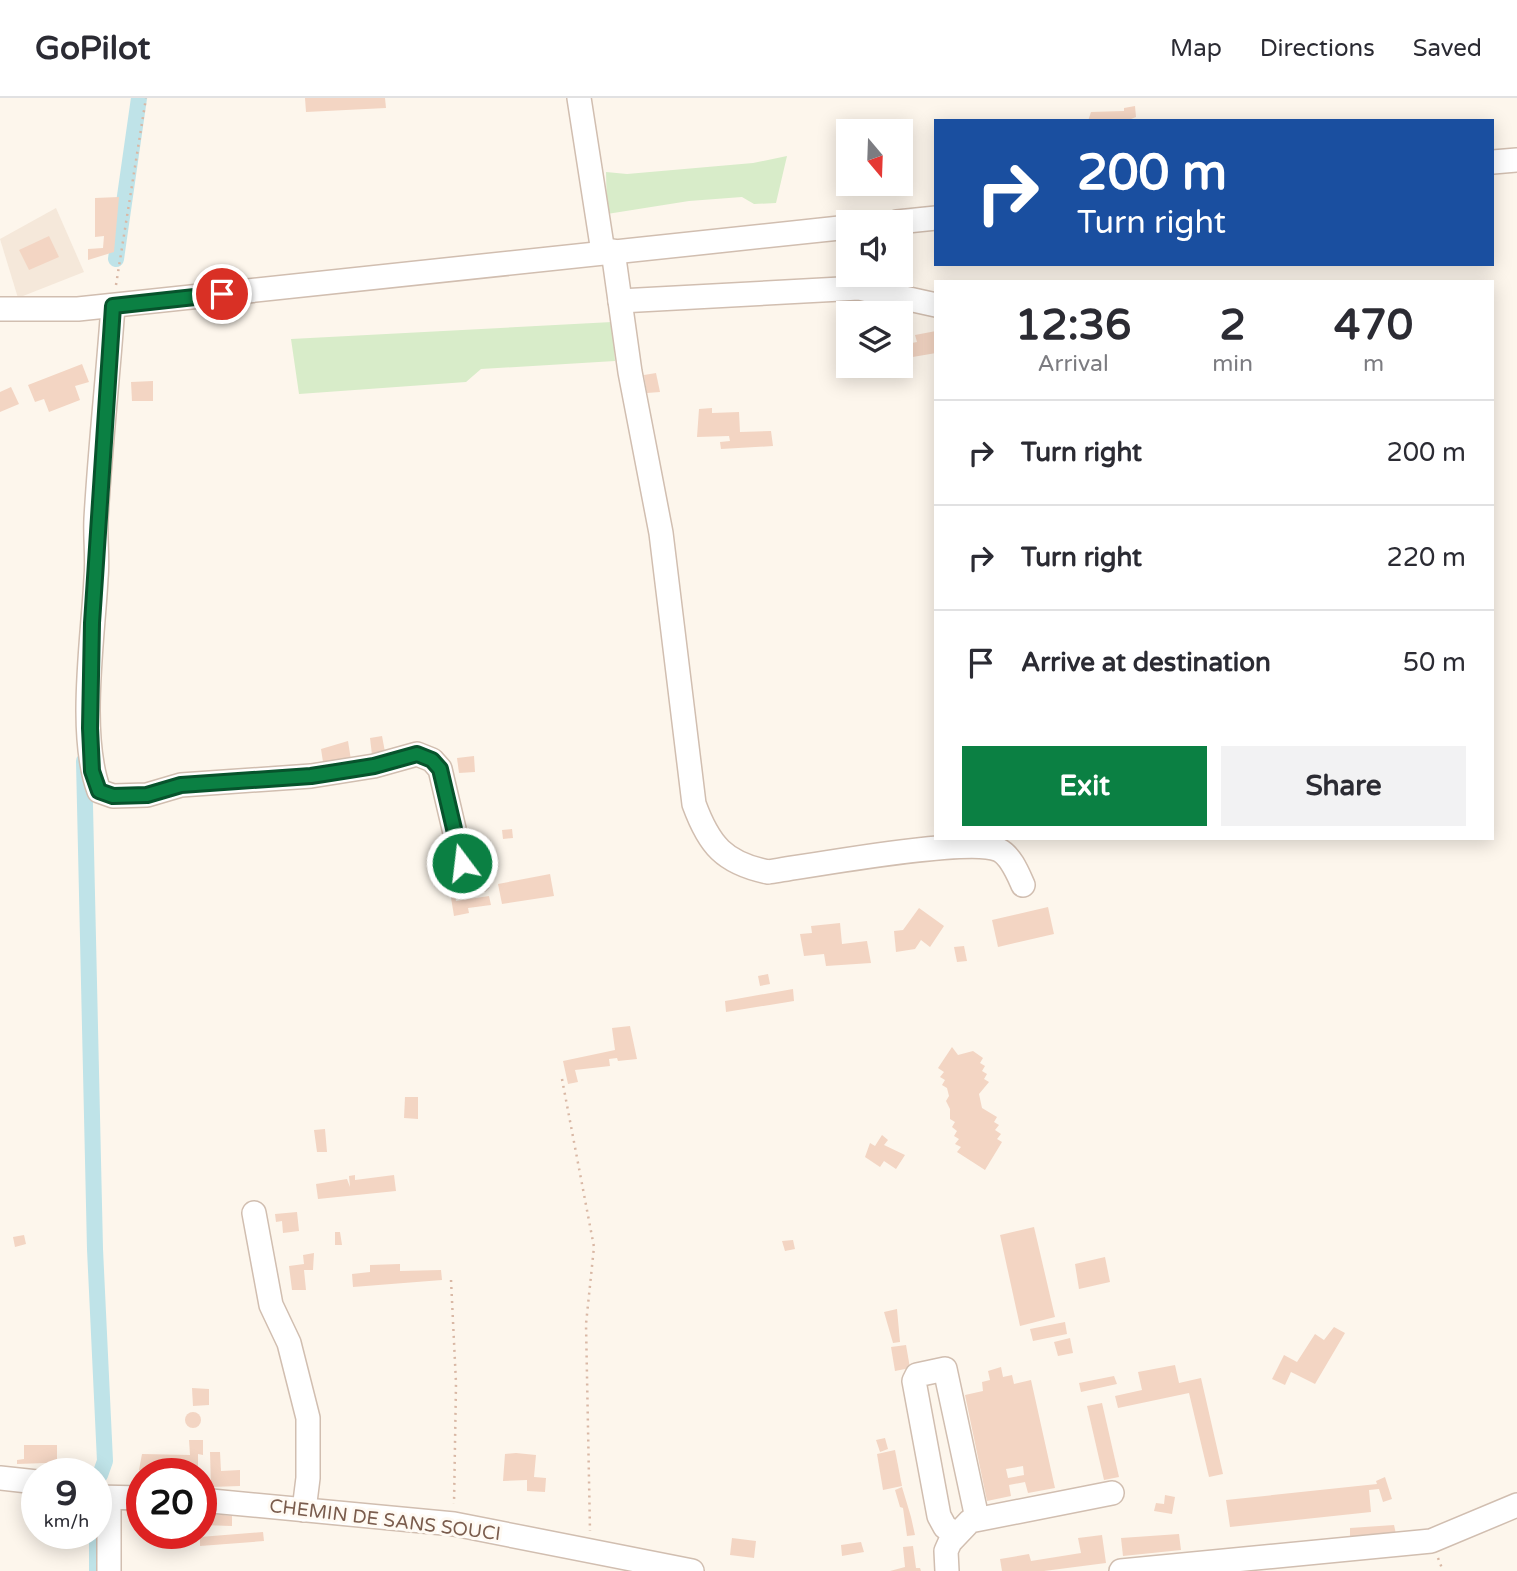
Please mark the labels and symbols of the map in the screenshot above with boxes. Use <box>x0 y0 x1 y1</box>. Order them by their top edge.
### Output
north arrow <box>836 119 914 196</box>
pin <box>192 264 252 324</box>
position arrow <box>425 826 499 900</box>
speed limit sign: 20 <box>126 1458 217 1549</box>
street label: CHEMIN DE SANS SOUCI <box>268 1495 502 1545</box>

